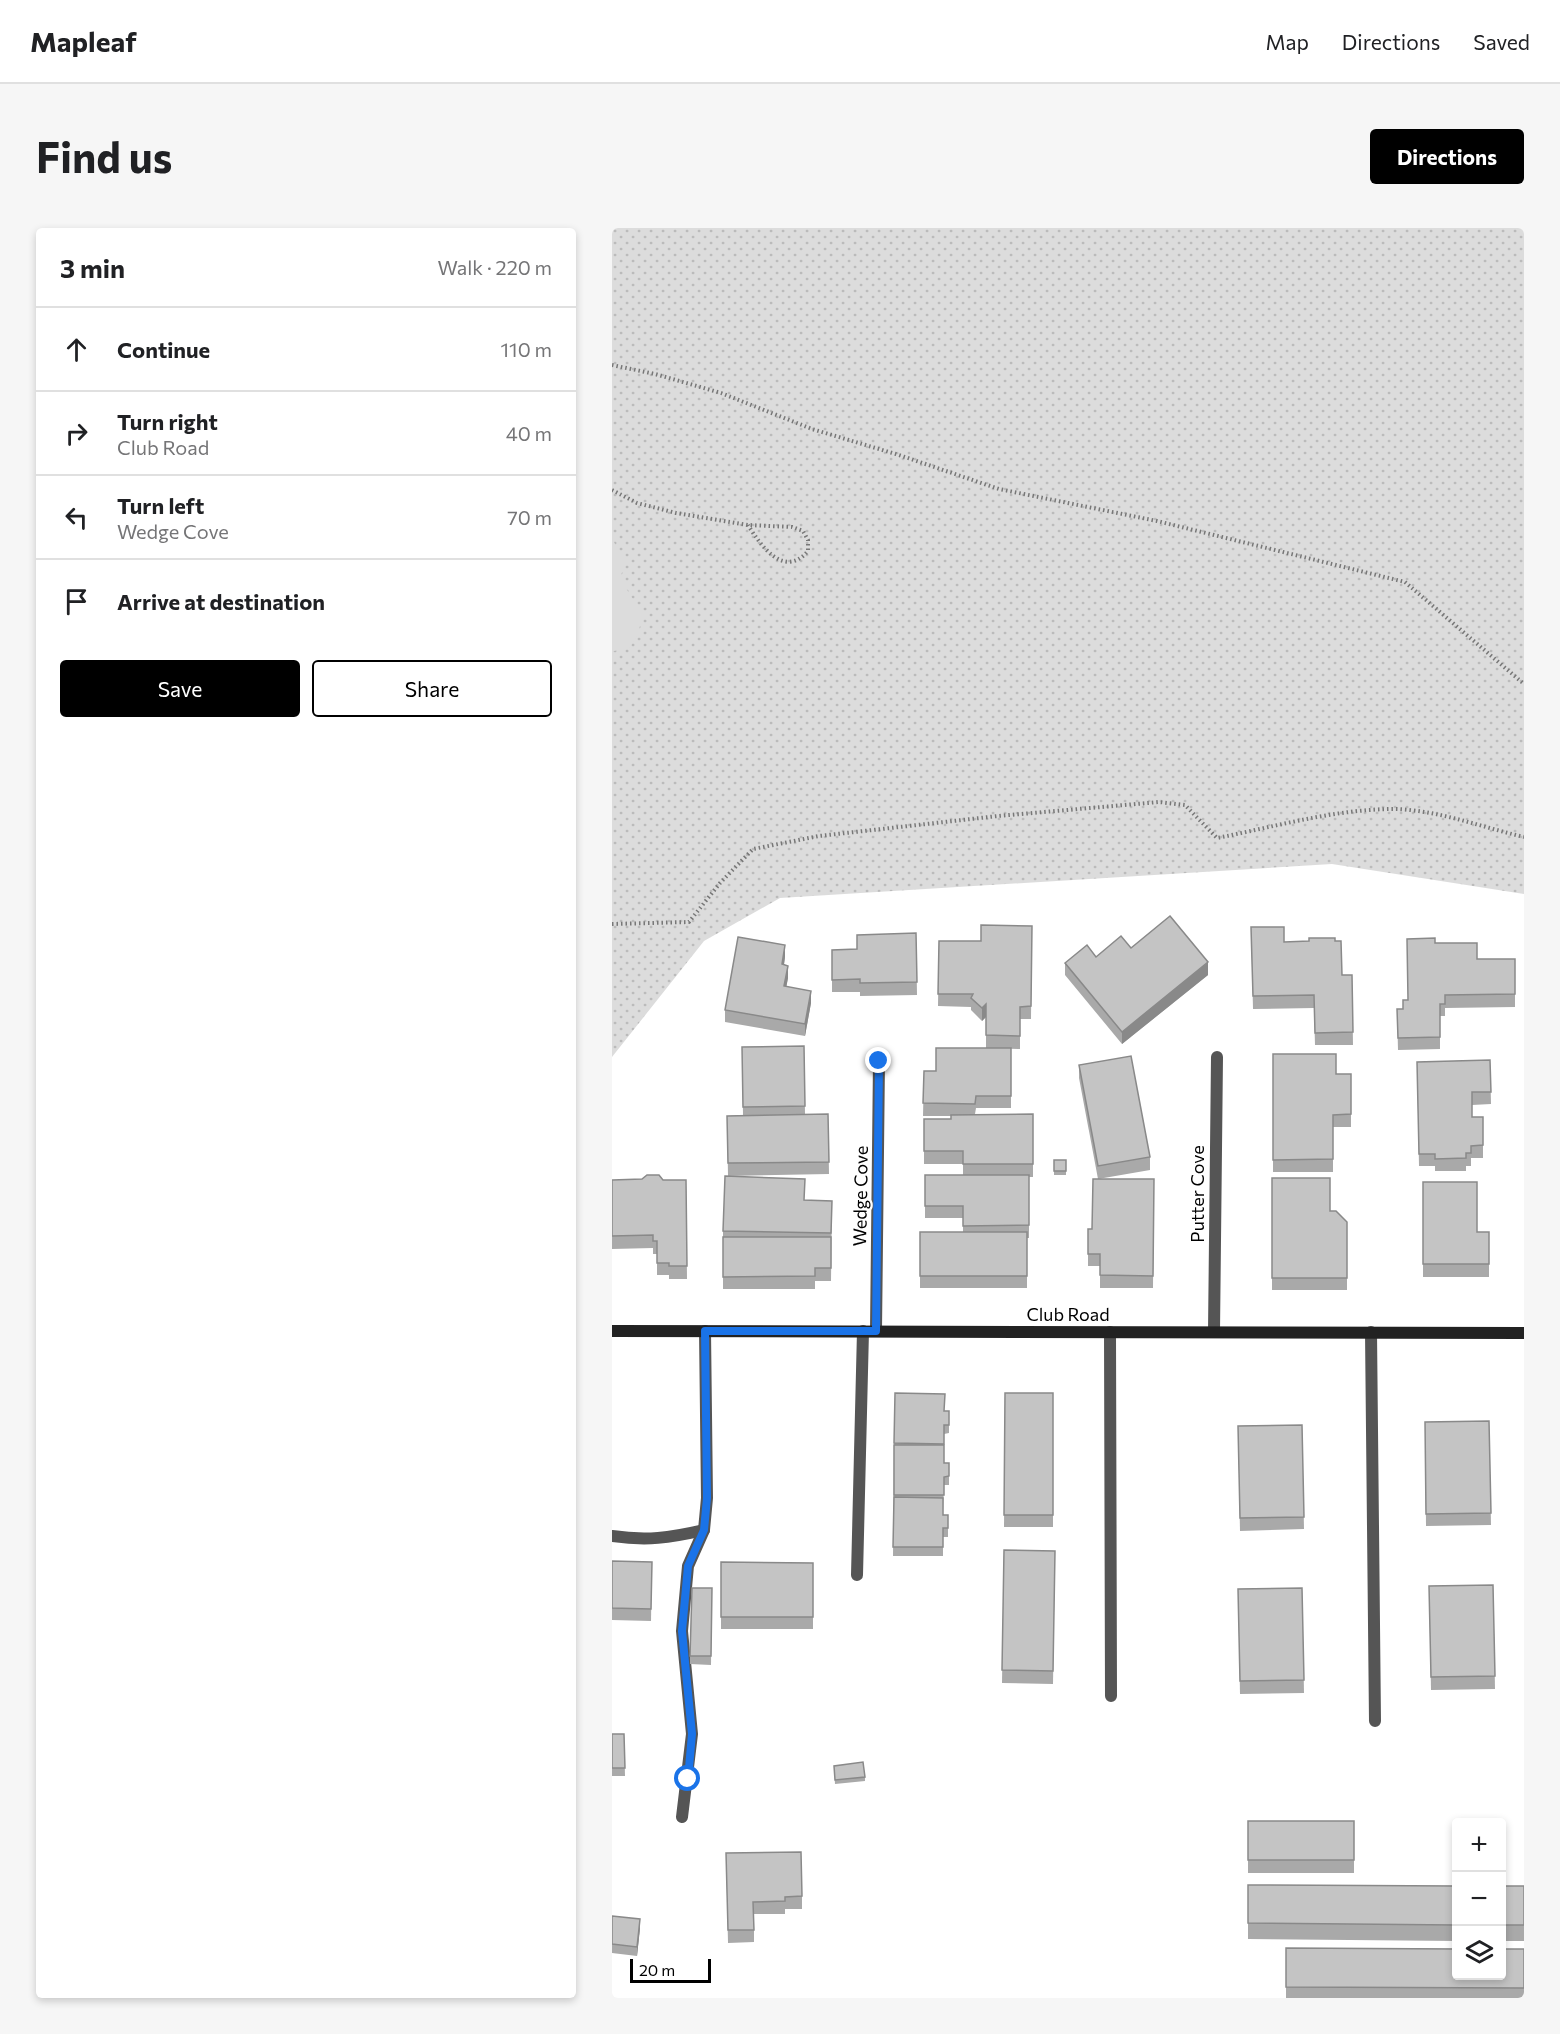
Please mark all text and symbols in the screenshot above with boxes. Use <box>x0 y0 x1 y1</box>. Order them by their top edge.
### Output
text: Mapleaf <box>30 24 137 58</box>
text: Map <box>1266 29 1309 54</box>
text: Directions <box>1342 29 1440 54</box>
text: Saved <box>1473 29 1530 54</box>
button: Directions <box>1370 129 1524 184</box>
text: Find us <box>36 130 172 182</box>
text: 3 min <box>60 252 125 283</box>
text: Walk · 220 m <box>437 255 552 279</box>
icon: ahead <box>60 333 93 366</box>
text: Continue <box>117 336 210 363</box>
text: 110 m <box>501 337 552 361</box>
text: Turn right <box>117 408 218 435</box>
icon: right <box>60 417 93 450</box>
text: 40 m <box>506 421 552 445</box>
text: Club Road <box>117 435 209 459</box>
text: Turn left <box>117 492 204 519</box>
icon: left <box>60 501 93 534</box>
text: 70 m <box>507 505 552 529</box>
text: Wedge Cove <box>117 519 229 543</box>
icon: arrive <box>60 585 93 618</box>
text: Arrive at destination <box>117 588 325 615</box>
button: Save <box>60 660 300 717</box>
button: Share <box>312 660 552 717</box>
route end <box>865 1047 891 1073</box>
street label: Wedge Cove <box>848 1145 872 1247</box>
street label: Putter Cove <box>1186 1145 1208 1243</box>
street label: Club Road <box>1026 1303 1110 1325</box>
route start <box>674 1765 700 1791</box>
map controls <box>1452 1818 1506 1980</box>
button: + <box>1452 1818 1506 1872</box>
button: − <box>1452 1872 1506 1926</box>
button: layers <box>1452 1926 1506 1980</box>
scale bar <box>630 1956 711 1984</box>
text: 20 m <box>639 1960 675 1979</box>

